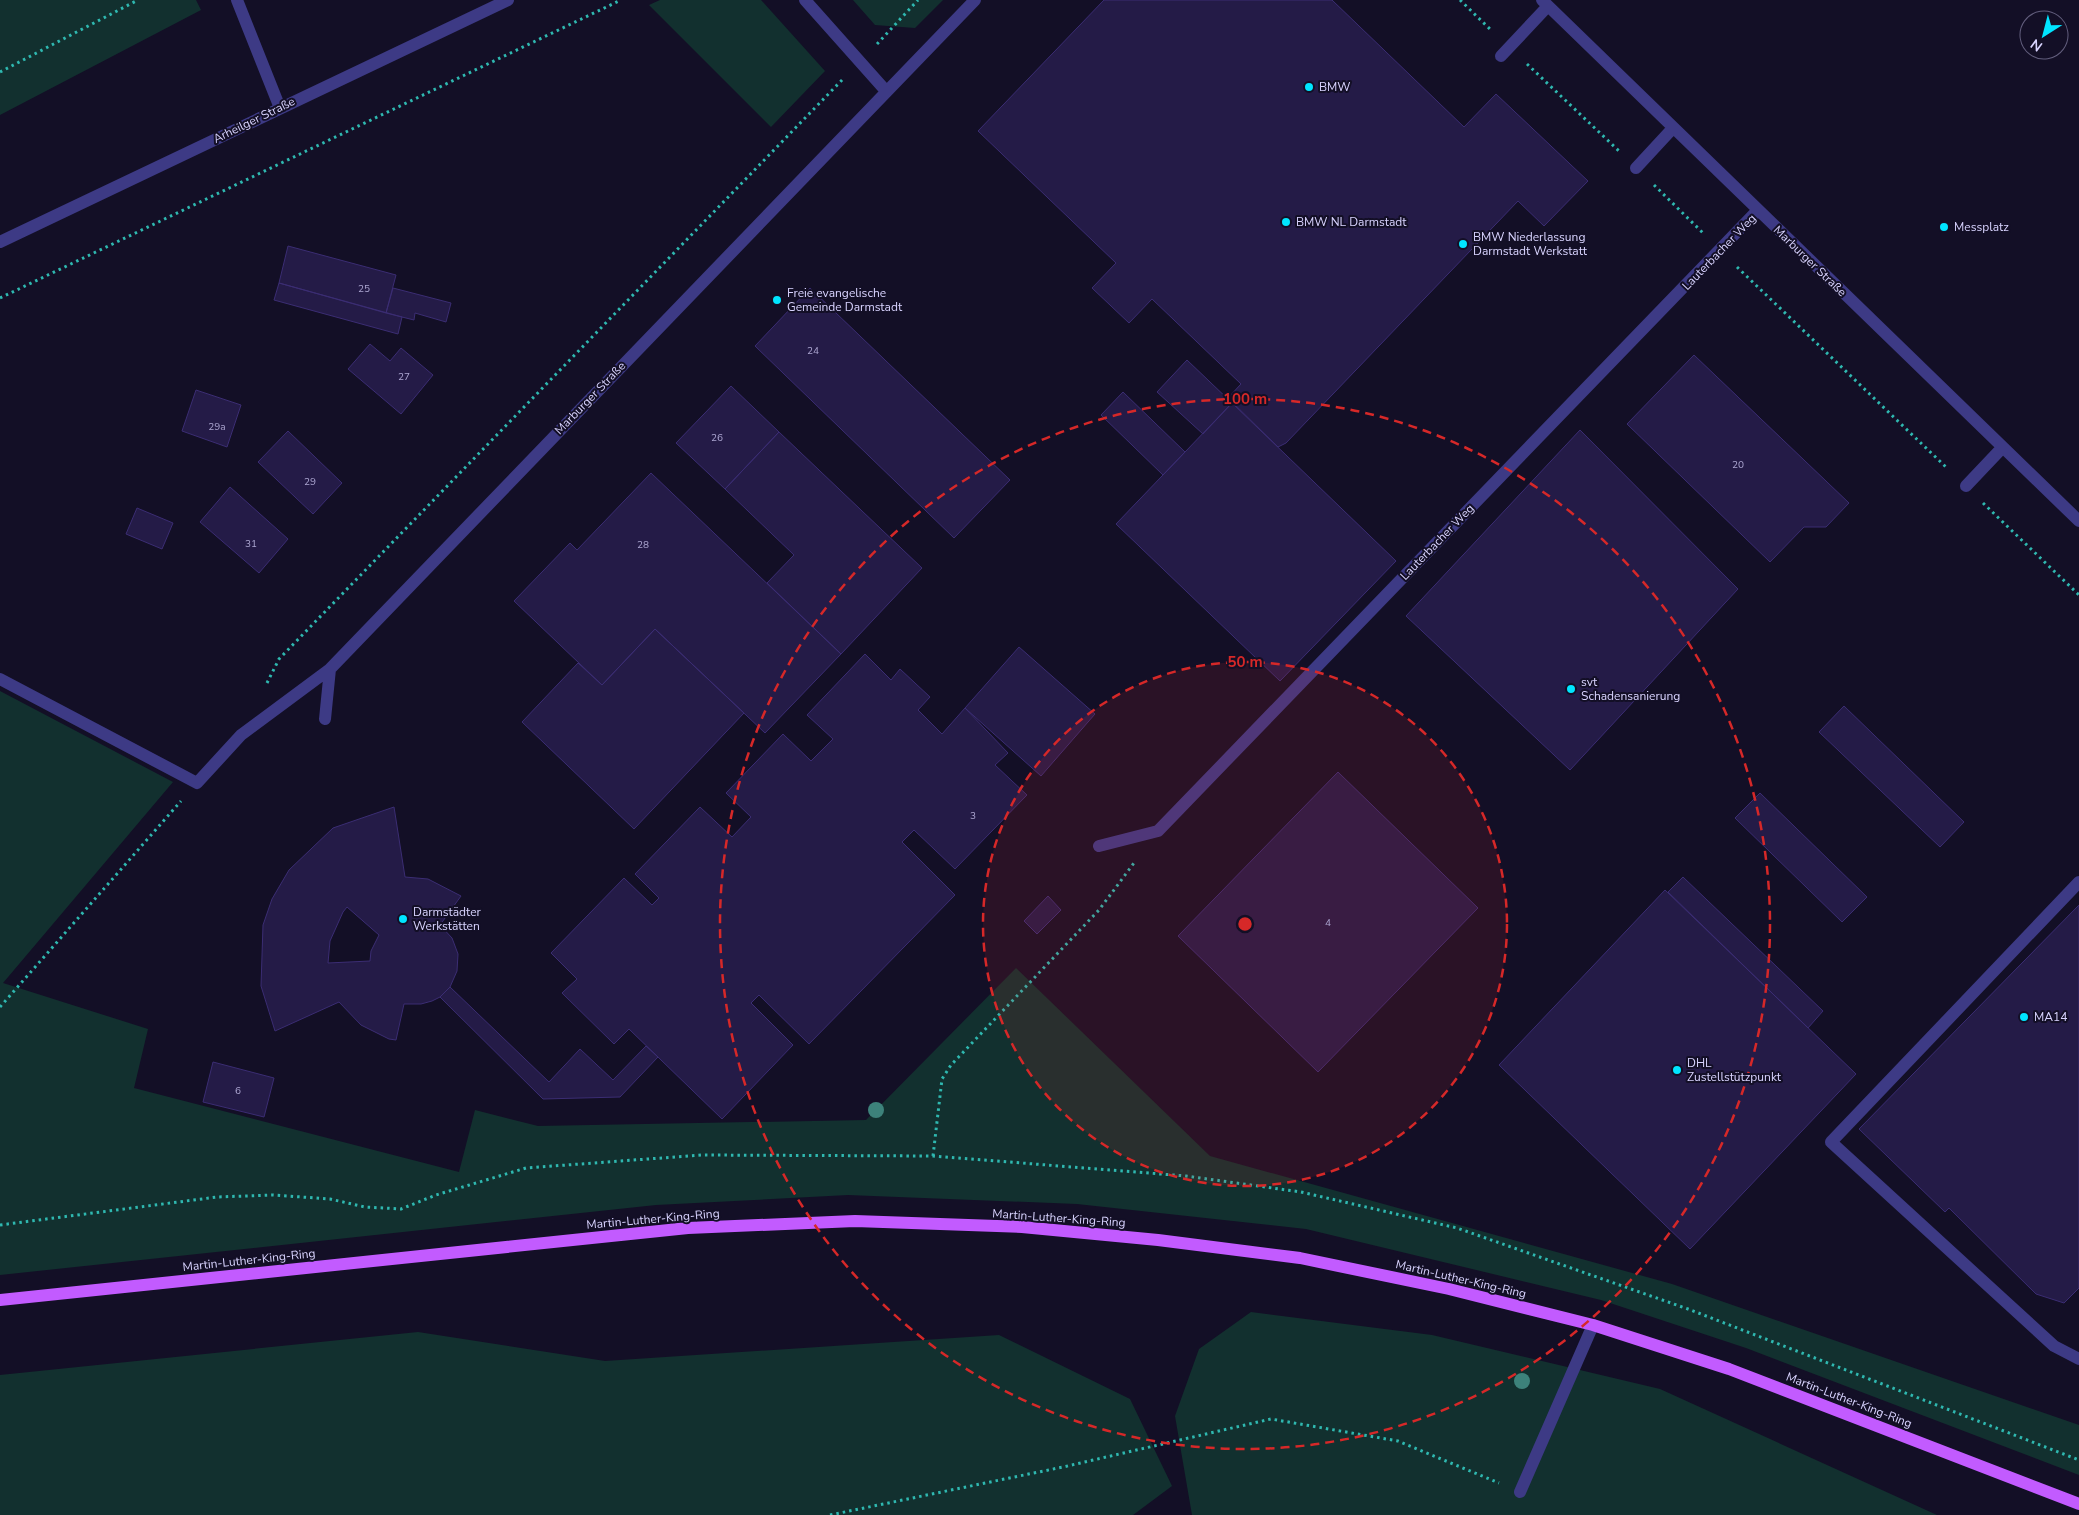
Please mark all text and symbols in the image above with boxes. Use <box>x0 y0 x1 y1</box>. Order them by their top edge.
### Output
north arrow <box>2019 10 2069 60</box>
text: N <box>2027 34 2046 56</box>
place label: BMW <box>1319 79 1351 95</box>
marker: BMW <box>1303 81 1315 93</box>
street label: Arheilger Straße <box>210 93 298 147</box>
street label: Lauterbacher Weg <box>1679 211 1759 293</box>
place label: BMW NL Darmstadt <box>1296 214 1407 230</box>
marker: BMW NL Darmstadt <box>1280 216 1292 228</box>
place label: Messplatz <box>1954 219 2009 235</box>
marker: Messplatz <box>1938 221 1950 233</box>
street label: Marburger Straße <box>1770 222 1850 300</box>
place label: BMW Niederlassung Darmstadt Werkstatt <box>1473 229 1588 259</box>
marker: BMW Niederlassung Darmstadt Werkstatt <box>1457 238 1469 250</box>
house number: 25 <box>358 282 370 296</box>
place label: Freie evangelische Gemeinde Darmstadt <box>787 285 903 315</box>
marker: Freie evangelische Gemeinde Darmstadt <box>771 294 783 306</box>
house number: 24 <box>807 344 819 358</box>
street label: Marburger Straße <box>551 358 629 438</box>
house number: 27 <box>398 370 410 384</box>
text: 100 m <box>1223 389 1267 409</box>
house number: 29a <box>208 420 226 434</box>
house number: 26 <box>711 431 723 445</box>
house number: 20 <box>1732 458 1744 472</box>
house number: 29 <box>304 475 316 489</box>
street label: Lauterbacher Weg <box>1397 501 1477 583</box>
house number: 31 <box>245 537 257 551</box>
house number: 28 <box>637 538 649 552</box>
text: 50 m <box>1227 652 1263 672</box>
place label: svt Schadensanierung <box>1581 674 1680 704</box>
marker: svt Schadensanierung <box>1565 683 1577 695</box>
house number: 3 <box>970 809 976 823</box>
place label: Darmstädter Werkstätten <box>413 904 482 934</box>
marker: Darmstädter Werkstätten <box>397 913 409 925</box>
centre of rings <box>1236 915 1254 933</box>
house number: 4 <box>1325 916 1331 930</box>
place label: MA14 <box>2034 1009 2067 1025</box>
marker: MA14 <box>2018 1011 2030 1023</box>
place label: DHL Zustellstützpunkt <box>1687 1055 1782 1085</box>
marker: DHL Zustellstützpunkt <box>1671 1064 1683 1076</box>
house number: 6 <box>235 1084 241 1098</box>
street label: Martin-Luther-King-Ring <box>586 1205 720 1233</box>
street label: Martin-Luther-King-Ring <box>992 1205 1126 1231</box>
street label: Martin-Luther-King-Ring <box>182 1245 316 1275</box>
street label: Martin-Luther-King-Ring <box>1394 1256 1528 1302</box>
street label: Martin-Luther-King-Ring <box>1784 1369 1914 1431</box>

